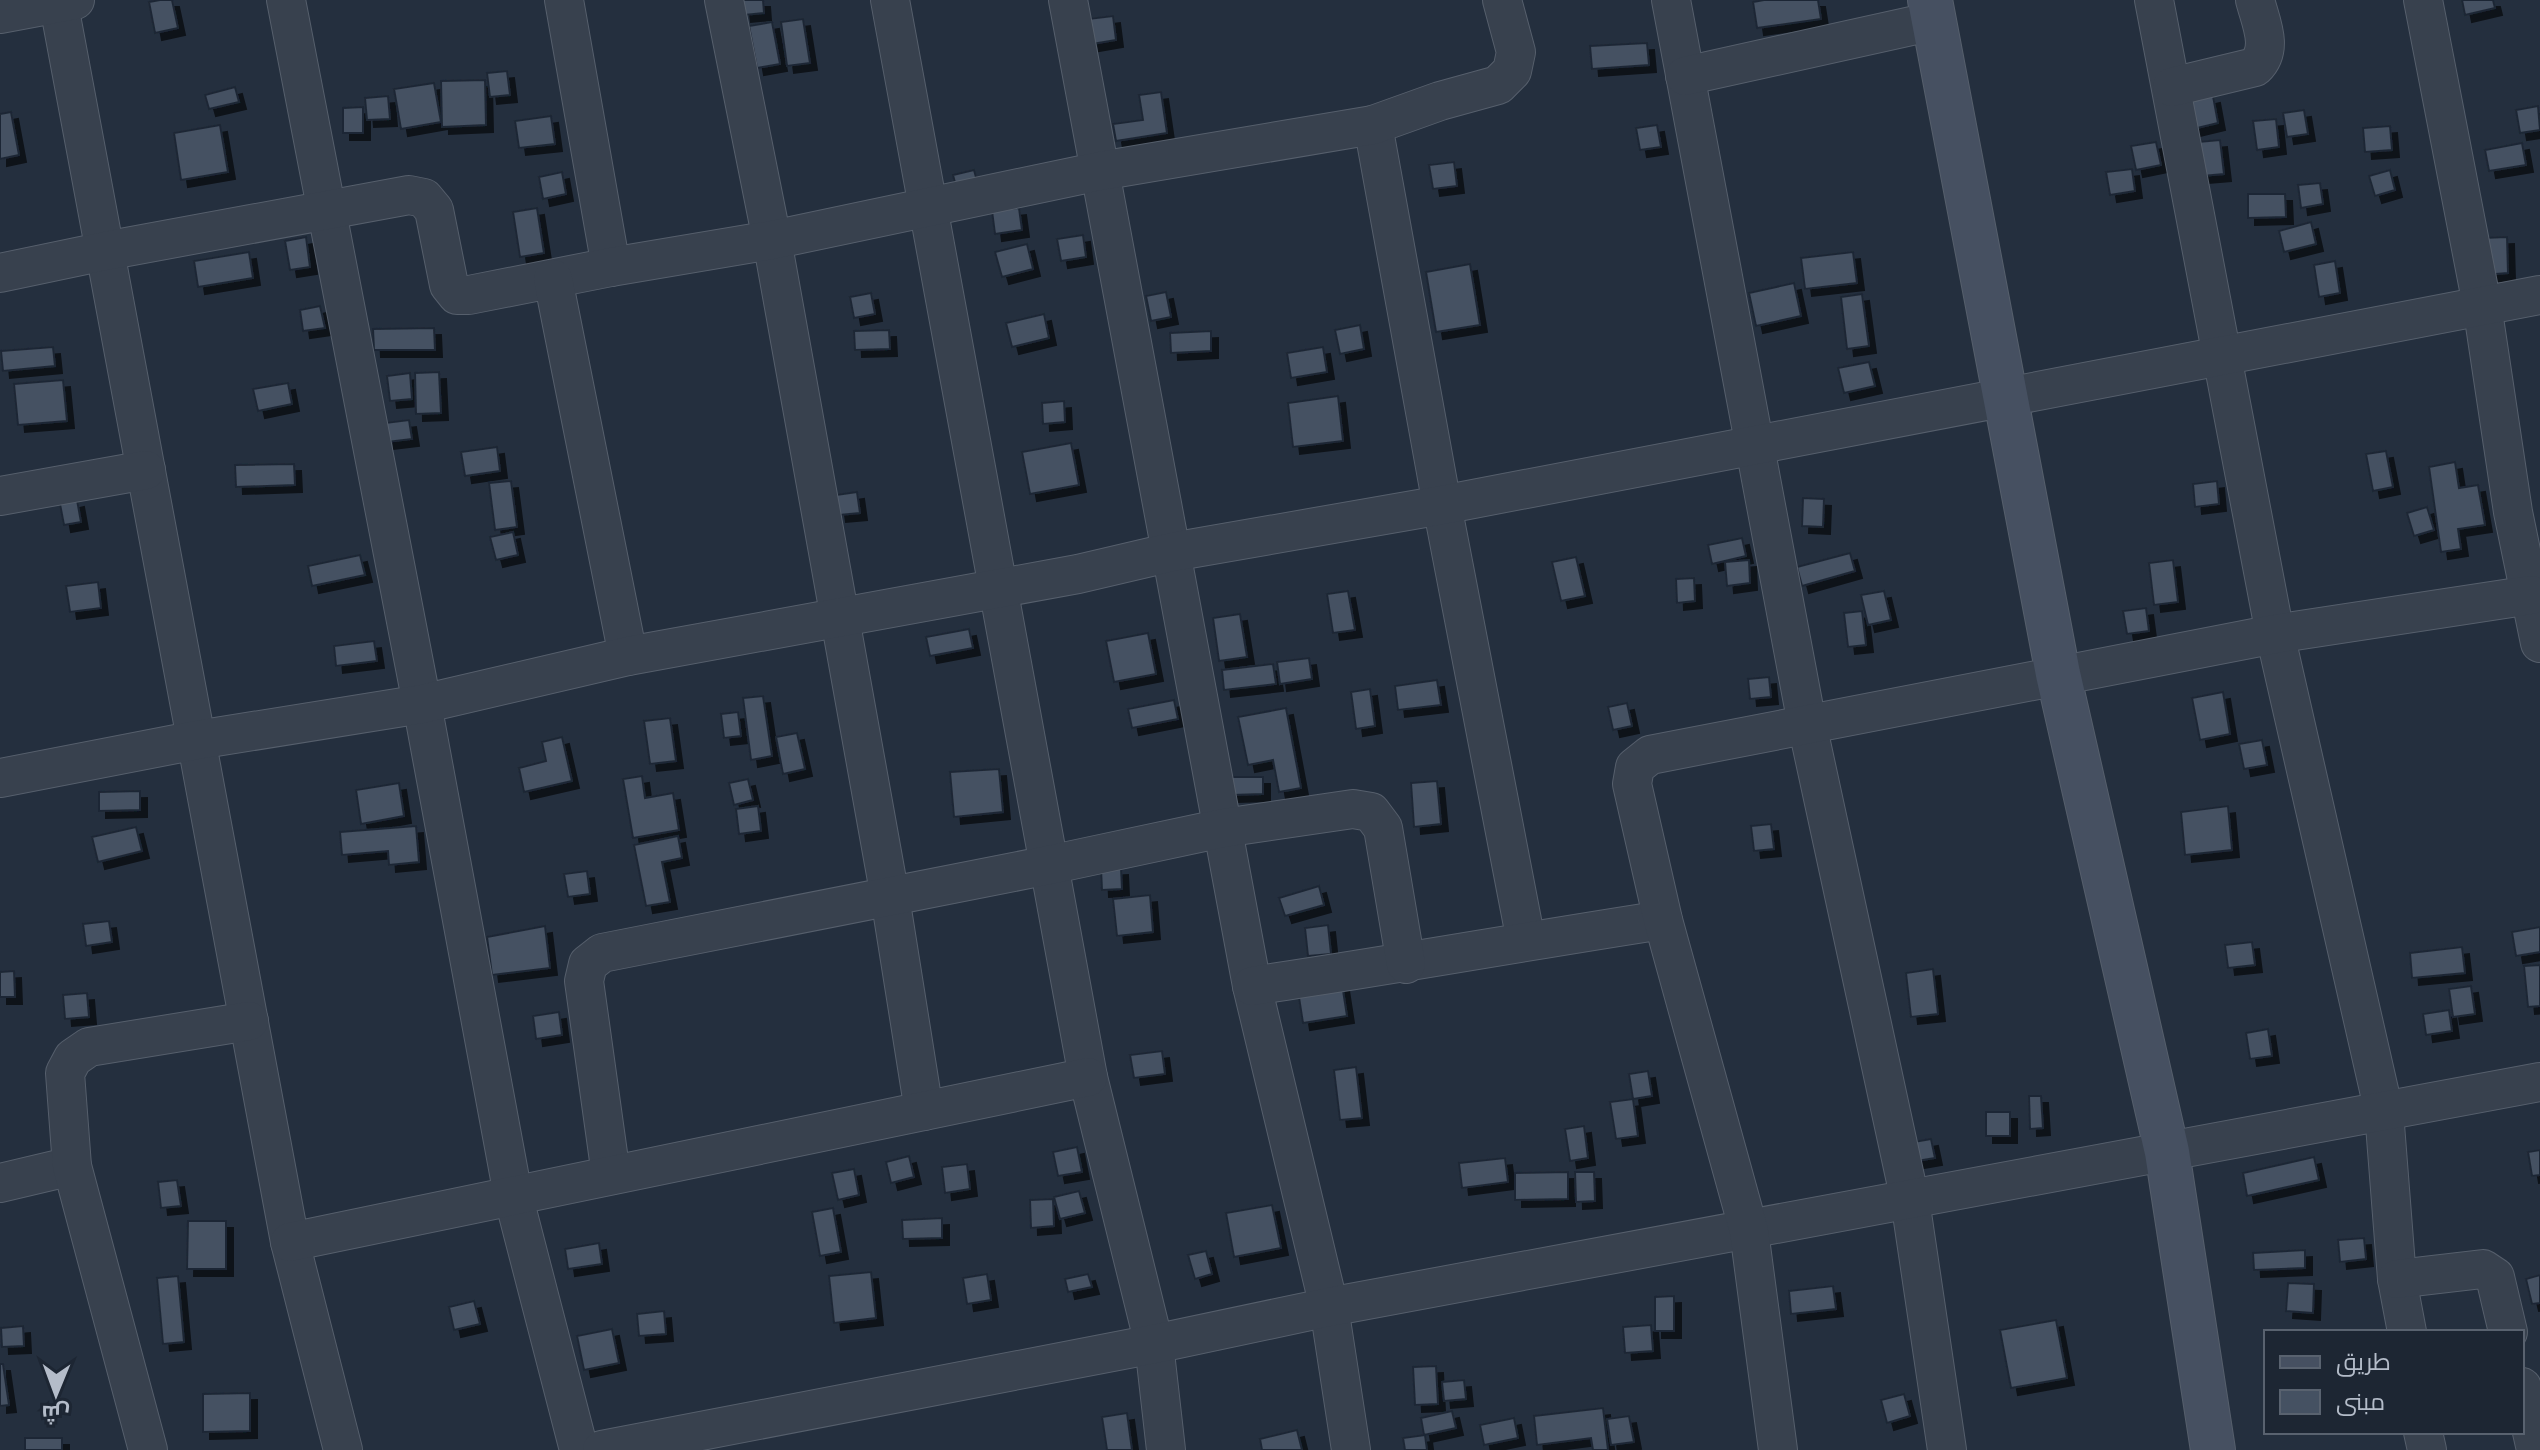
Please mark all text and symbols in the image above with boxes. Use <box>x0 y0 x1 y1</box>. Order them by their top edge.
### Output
legend <box>2264 1330 2524 1434</box>
text: طريق <box>2336 1348 2391 1377</box>
north arrow <box>16 1354 96 1434</box>
text: مبنى <box>2336 1388 2385 1416</box>
text: ش <box>41 1400 70 1426</box>

